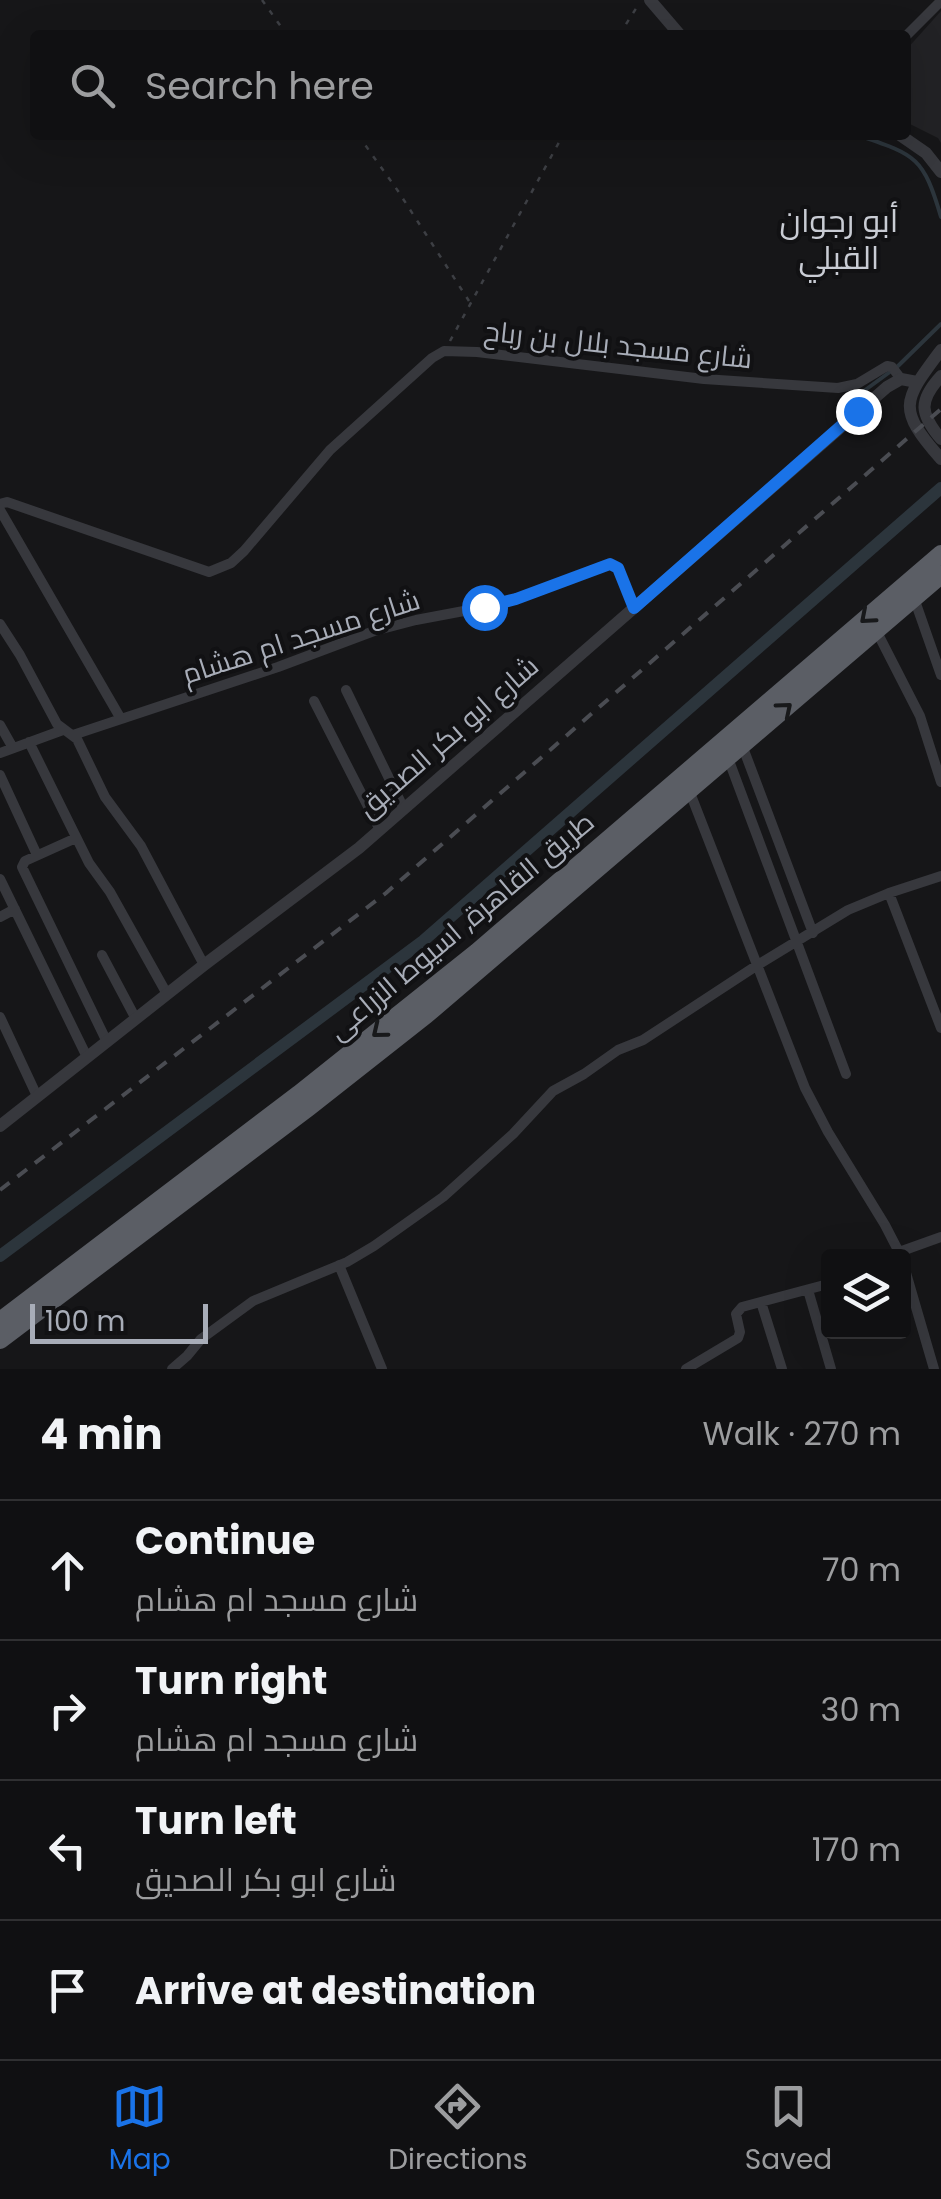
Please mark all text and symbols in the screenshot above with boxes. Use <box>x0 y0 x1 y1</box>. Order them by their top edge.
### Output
search box <box>30 30 911 140</box>
icon: search <box>65 58 120 113</box>
text: Search here <box>145 59 374 112</box>
district label: أبو رجوان القبلي <box>780 198 898 283</box>
street label: شارع مسجد بلال بن رباح <box>482 312 754 378</box>
route end <box>836 389 882 435</box>
street label: شارع مسجد ام هشام <box>177 580 425 694</box>
route start <box>462 585 508 631</box>
one-way arrow <box>860 606 879 624</box>
street label: شارع ابو بكر الصديق <box>349 647 547 827</box>
one-way arrow <box>774 703 792 721</box>
street label: طريق القاهرة, اسيوط الزراعى <box>319 803 603 1049</box>
one-way arrow <box>372 1019 390 1037</box>
map controls <box>821 1249 911 1339</box>
button: layers <box>821 1249 911 1339</box>
scale bar <box>30 1299 208 1344</box>
text: 100 m <box>45 1302 125 1341</box>
text: 4 min <box>40 1405 163 1464</box>
text: Walk · 270 m <box>702 1411 901 1456</box>
text: Continue <box>135 1514 315 1567</box>
icon: ahead <box>40 1543 95 1598</box>
text: 70 m <box>822 1547 901 1592</box>
text: شارع مسجد ام هشام <box>135 1577 418 1622</box>
text: Turn right <box>135 1654 327 1707</box>
icon: right <box>40 1683 95 1738</box>
text: 30 m <box>821 1687 901 1732</box>
text: شارع مسجد ام هشام <box>135 1717 418 1762</box>
text: Turn left <box>135 1794 297 1847</box>
icon: left <box>40 1823 95 1878</box>
text: 170 m <box>812 1827 901 1872</box>
text: شارع ابو بكر الصديق <box>135 1857 396 1902</box>
icon: arrive <box>40 1963 95 2018</box>
text: Arrive at destination <box>135 1964 536 2017</box>
tab: Map <box>109 2079 171 2181</box>
tab: Directions <box>388 2079 527 2181</box>
tab: Saved <box>745 2079 832 2181</box>

